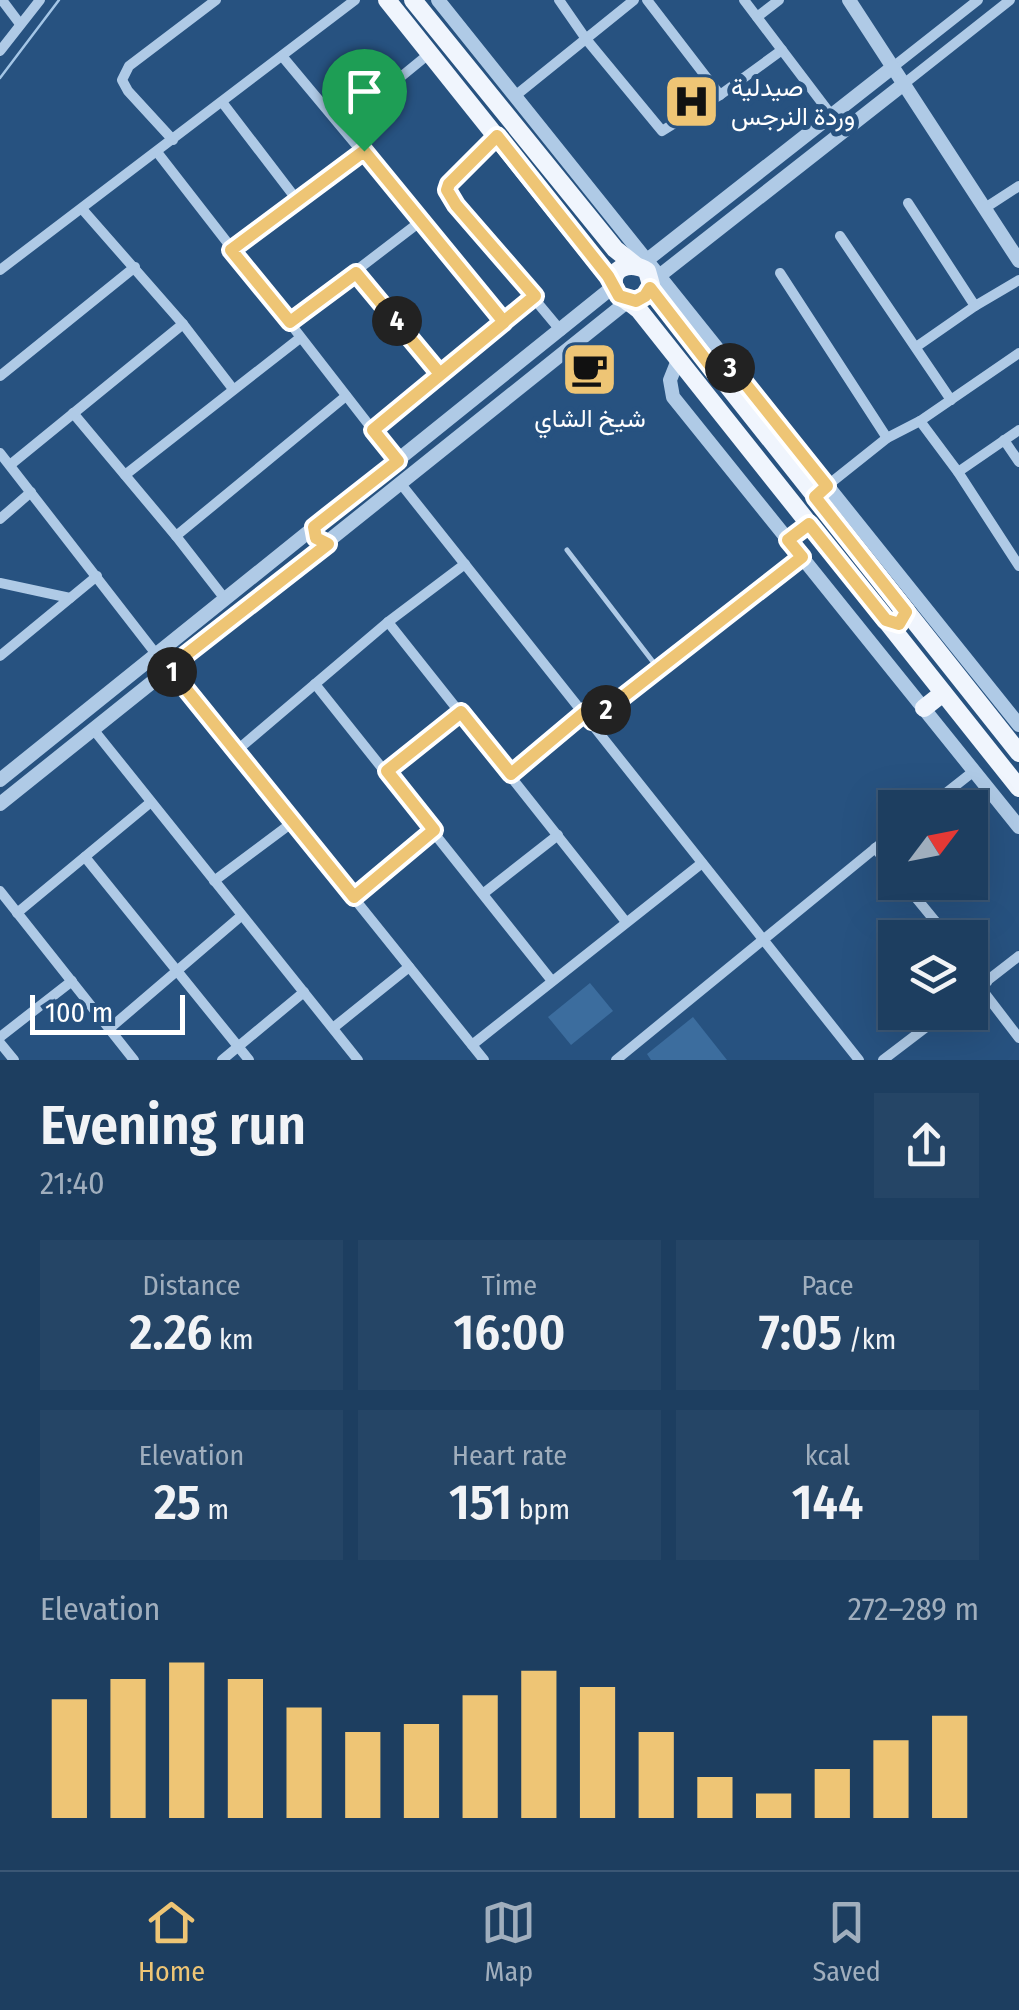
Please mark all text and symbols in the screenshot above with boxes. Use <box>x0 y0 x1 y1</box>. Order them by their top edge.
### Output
pin <box>322 49 407 152</box>
icon: arrive <box>337 64 392 119</box>
hospital icon: صيدلية وردة النرجس <box>662 71 722 131</box>
place label: صيدلية وردة النرجس <box>731 73 855 132</box>
pin: 4 <box>372 296 422 346</box>
text: 4 <box>390 304 404 337</box>
cafe icon: شيخ الشاي <box>560 339 620 399</box>
pin: 3 <box>705 343 755 393</box>
text: 3 <box>723 351 737 384</box>
place label: شيخ الشاي <box>534 404 646 439</box>
pin: 1 <box>147 647 197 697</box>
text: 1 <box>166 655 178 688</box>
pin: 2 <box>581 685 631 735</box>
text: 2 <box>600 693 612 726</box>
north arrow <box>878 790 988 900</box>
map controls <box>878 790 988 1030</box>
button: layers <box>878 920 988 1030</box>
scale bar <box>30 990 185 1034</box>
text: 100 m <box>45 996 113 1029</box>
text: Evening run <box>40 1093 306 1159</box>
button: share <box>874 1093 979 1198</box>
text: 21:40 <box>40 1164 105 1202</box>
text: Distance <box>142 1269 241 1302</box>
text: Time <box>482 1269 537 1302</box>
text: Pace <box>801 1269 854 1302</box>
text: 2.26 <box>129 1302 212 1362</box>
text: 16:00 <box>454 1302 565 1362</box>
text: 7:05 <box>759 1302 842 1362</box>
text: km <box>212 1323 254 1356</box>
text: /km <box>842 1323 896 1356</box>
text: Elevation <box>139 1439 244 1472</box>
text: Heart rate <box>452 1439 567 1472</box>
text: kcal <box>805 1439 850 1472</box>
text: 25 <box>154 1472 201 1532</box>
text: 151 <box>449 1472 512 1532</box>
text: 144 <box>792 1472 863 1532</box>
text: m <box>201 1493 229 1526</box>
text: bpm <box>512 1493 570 1526</box>
text: Elevation <box>40 1590 160 1628</box>
text: 272–289 m <box>848 1590 979 1628</box>
tab: Home <box>138 1895 205 1988</box>
tab: Map <box>481 1895 536 1988</box>
tab: Saved <box>812 1895 881 1988</box>

